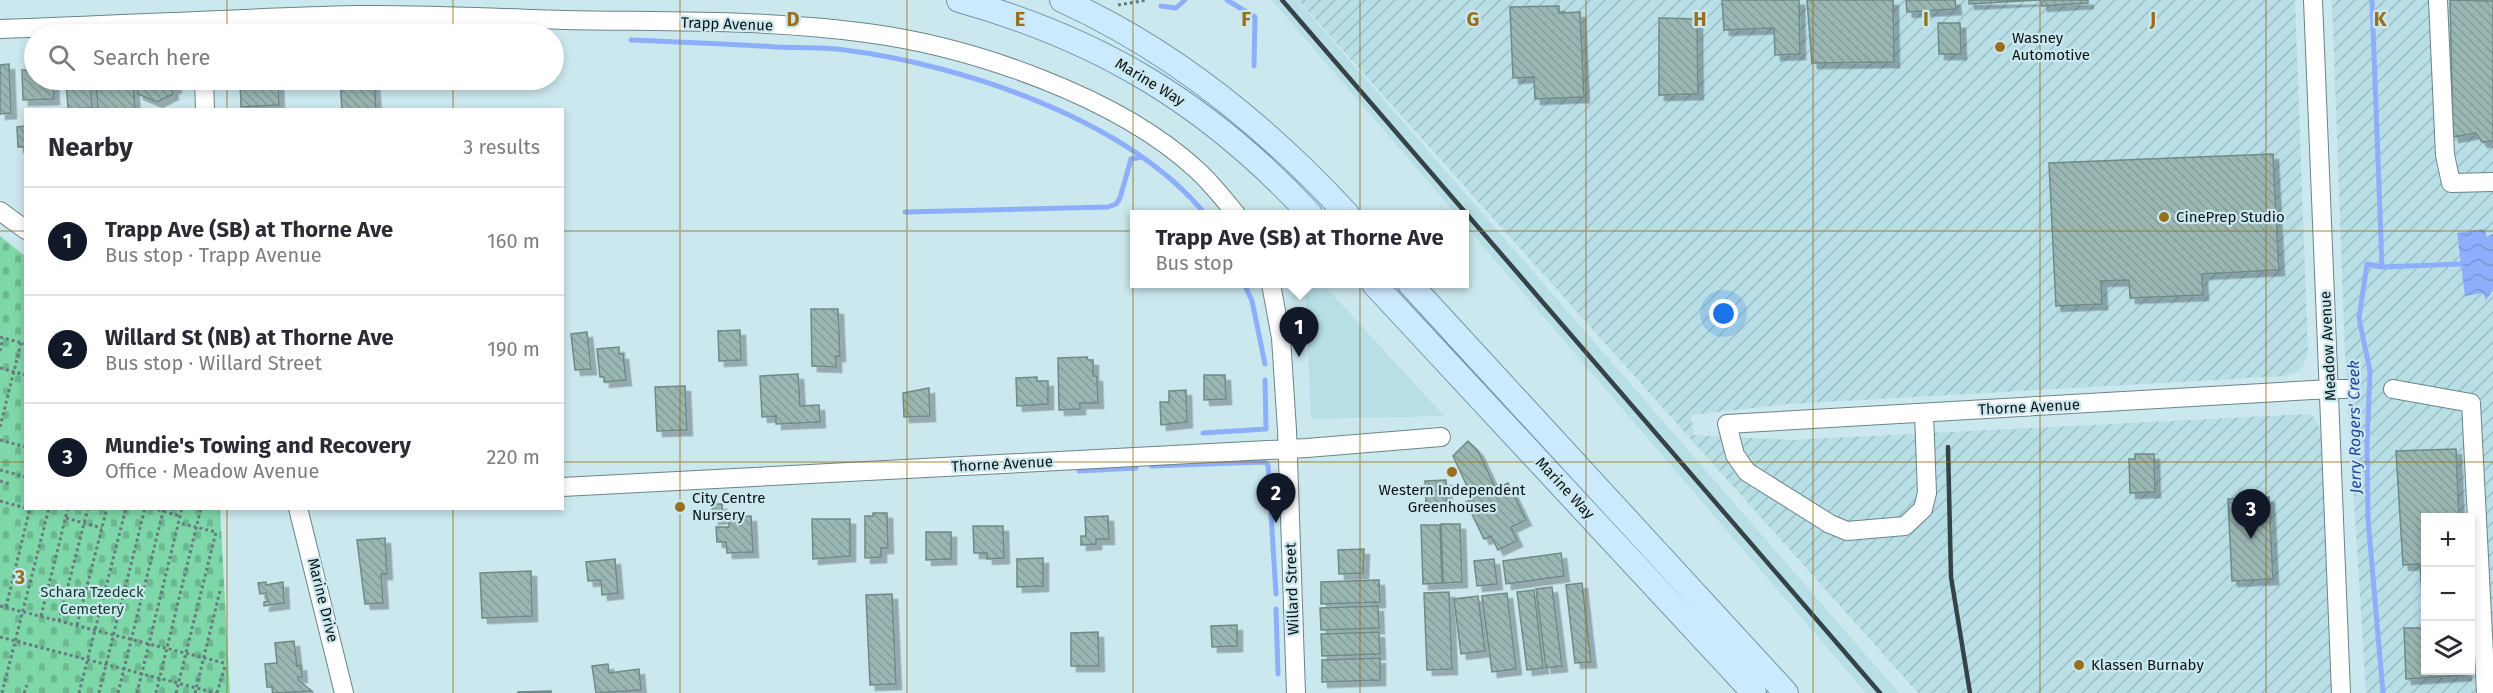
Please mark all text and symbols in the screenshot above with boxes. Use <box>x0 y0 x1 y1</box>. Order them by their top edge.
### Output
text: D <box>786 7 800 31</box>
text: E <box>1015 7 1025 31</box>
text: F <box>1241 7 1251 31</box>
text: G <box>1467 7 1479 31</box>
text: H <box>1693 7 1707 31</box>
text: I <box>1923 7 1929 31</box>
text: J <box>2149 7 2156 31</box>
text: K <box>2374 7 2387 31</box>
street label: Trapp Avenue <box>681 13 773 35</box>
search box <box>24 24 564 90</box>
place label: Wasney Automotive <box>2012 29 2090 64</box>
marker: Wasney Automotive <box>1993 40 2007 54</box>
icon: search <box>45 41 78 74</box>
text: Search here <box>93 44 211 71</box>
street label: Marine Way <box>1112 54 1189 110</box>
text: Nearby <box>48 132 133 163</box>
text: 3 results <box>463 135 540 159</box>
place label: CinePrep Studio <box>2176 208 2285 226</box>
popup <box>1130 210 1469 288</box>
marker: CinePrep Studio <box>2157 210 2171 224</box>
text: Trapp Ave (SB) at Thorne Ave <box>105 216 393 243</box>
text: Trapp Ave (SB) at Thorne Ave <box>1155 224 1444 251</box>
text: 1 <box>63 229 72 253</box>
text: 160 m <box>487 229 540 253</box>
text: Bus stop · Trapp Avenue <box>105 243 322 267</box>
text: Bus stop <box>1155 251 1234 275</box>
street label: Meadow Avenue <box>2316 291 2340 401</box>
your location <box>1709 299 1738 328</box>
pin: 1 <box>1280 308 1318 357</box>
text: Willard St (NB) at Thorne Ave <box>105 324 394 351</box>
text: 2 <box>62 337 73 361</box>
text: 190 m <box>487 337 540 361</box>
text: Bus stop · Willard Street <box>105 351 322 375</box>
water label: Jerry Rogers' Creek <box>2344 360 2365 495</box>
street label: Thorne Avenue <box>1978 395 2080 419</box>
text: Mundie's Towing and Recovery <box>105 432 411 459</box>
text: 3 <box>62 445 73 469</box>
text: 220 m <box>487 445 540 469</box>
street label: Thorne Avenue <box>951 452 1053 476</box>
street label: Marine Way <box>1532 453 1599 523</box>
text: Office · Meadow Avenue <box>105 459 319 483</box>
marker: Western Independent Greenhouses <box>1445 465 1459 479</box>
pin: 2 <box>1256 474 1296 523</box>
place label: Western Independent Greenhouses <box>1379 481 1526 516</box>
place label: City Centre Nursery <box>692 489 765 524</box>
pin: 3 <box>2232 490 2270 539</box>
marker: City Centre Nursery <box>673 500 687 514</box>
map controls <box>2421 513 2475 675</box>
button: + <box>2421 513 2475 567</box>
street label: Willard Street <box>1281 542 1303 636</box>
street label: Marine Drive <box>304 556 342 644</box>
text: 3 <box>14 565 25 589</box>
button: − <box>2421 567 2475 621</box>
park label: Schara Tzedeck Cemetery <box>40 583 144 618</box>
button: layers <box>2421 621 2475 675</box>
place label: Klassen Burnaby <box>2091 656 2204 674</box>
marker: Klassen Burnaby <box>2072 658 2086 672</box>

